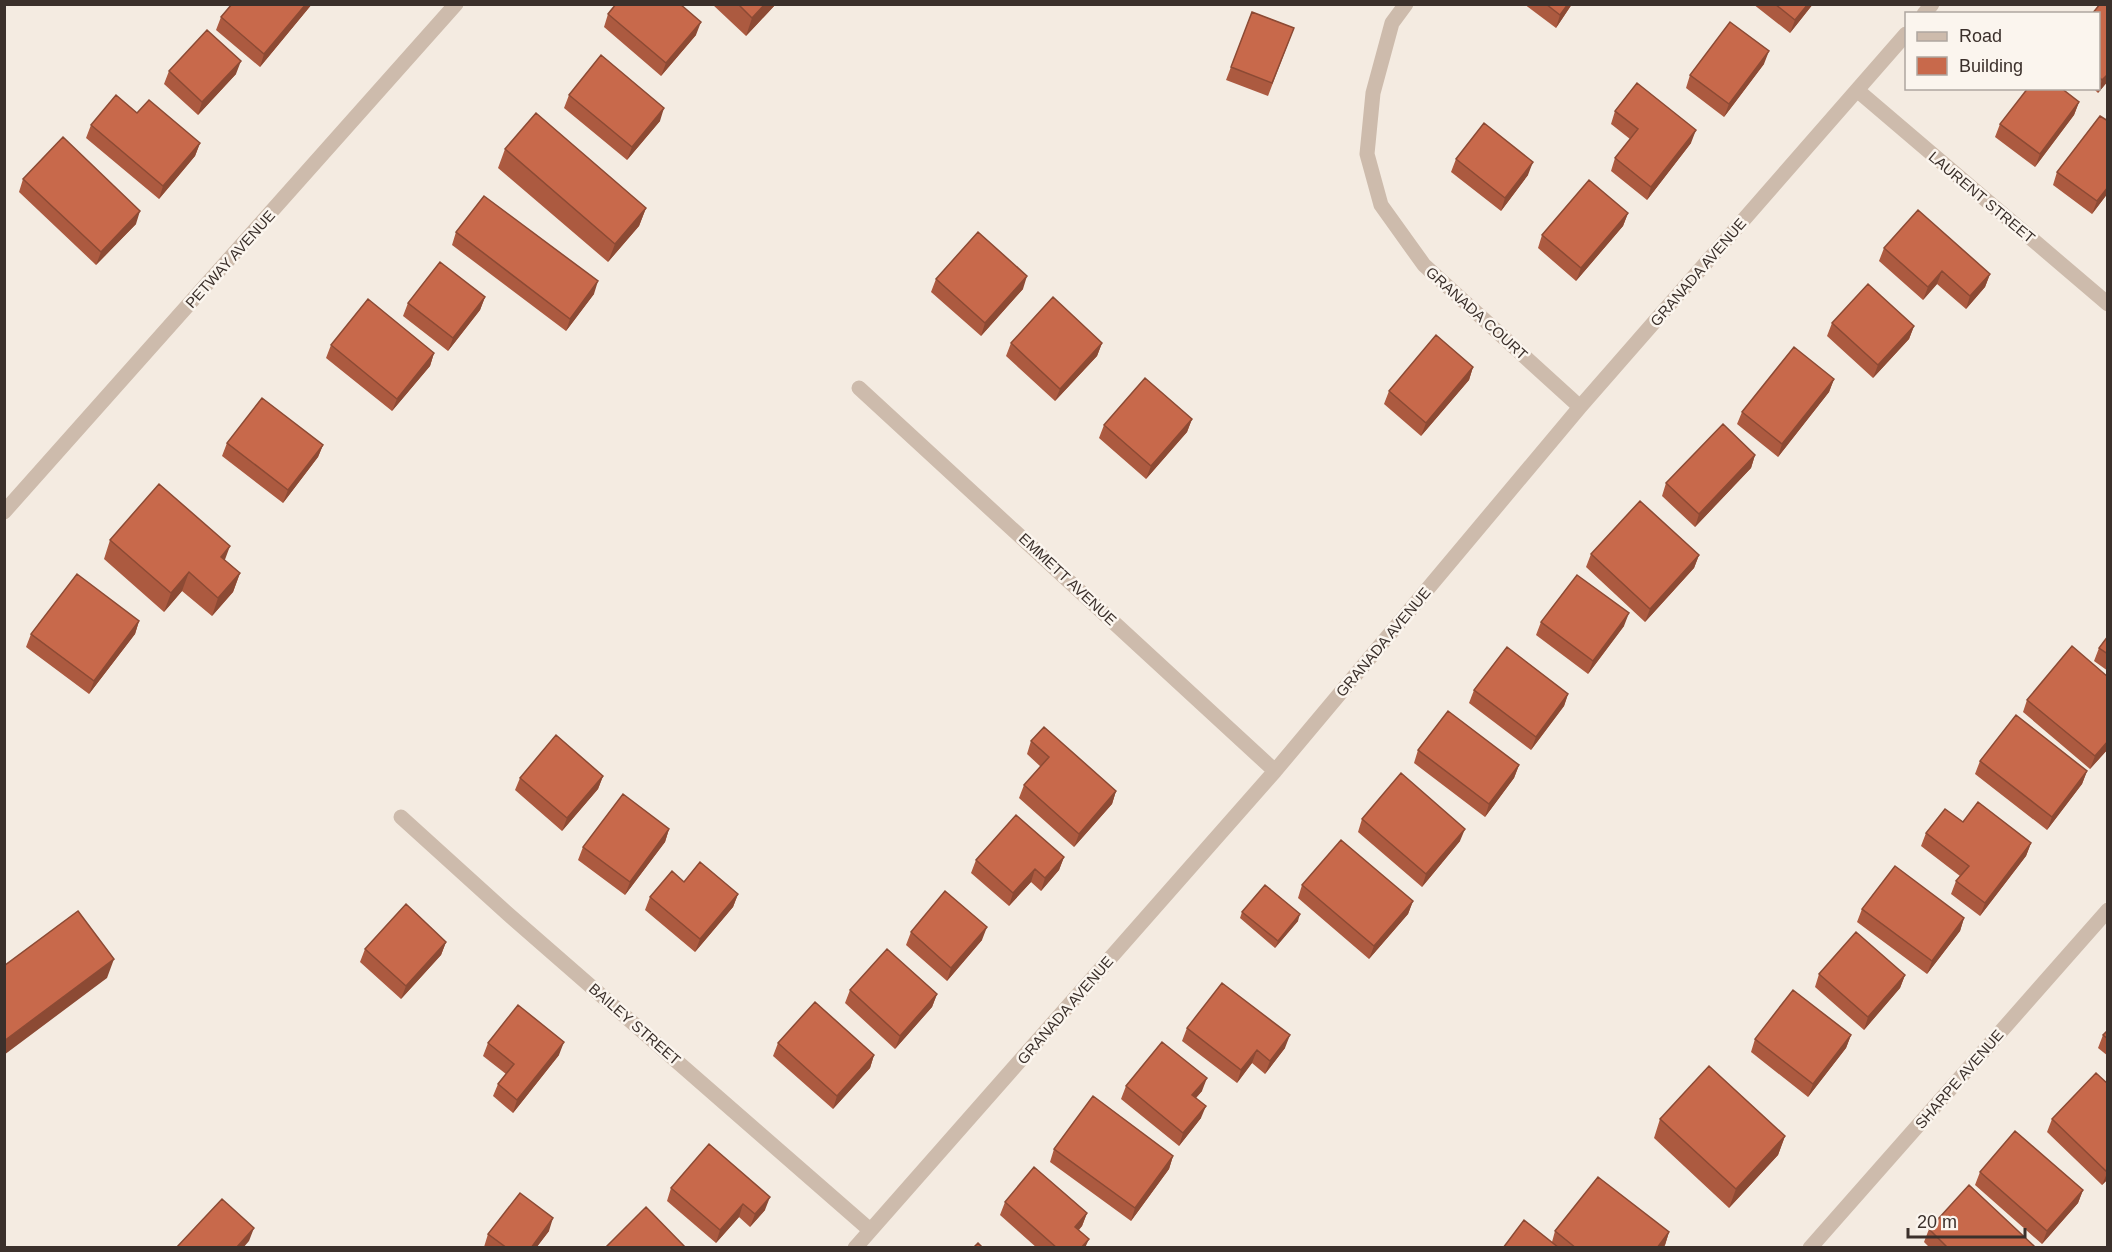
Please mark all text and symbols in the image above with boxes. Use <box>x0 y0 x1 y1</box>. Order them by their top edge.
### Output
legend <box>1905 12 2100 90</box>
text: Road <box>1959 26 2002 46</box>
text: Building <box>1959 56 2023 76</box>
street label: LAURENT STREET <box>1926 148 2038 246</box>
street label: PETWAY AVENUE <box>182 207 278 311</box>
street label: GRANADA AVENUE <box>1647 215 1749 329</box>
street label: GRANADA COURT <box>1423 263 1531 363</box>
street label: EMMETT AVENUE <box>1016 529 1120 629</box>
street label: GRANADA AVENUE <box>1332 584 1434 700</box>
street label: GRANADA AVENUE <box>1014 953 1116 1067</box>
street label: BAILEY STREET <box>586 980 684 1068</box>
street label: SHARPE AVENUE <box>1911 1026 2007 1132</box>
scale bar <box>1908 1201 2025 1239</box>
text: 20 m <box>1917 1212 1957 1232</box>

